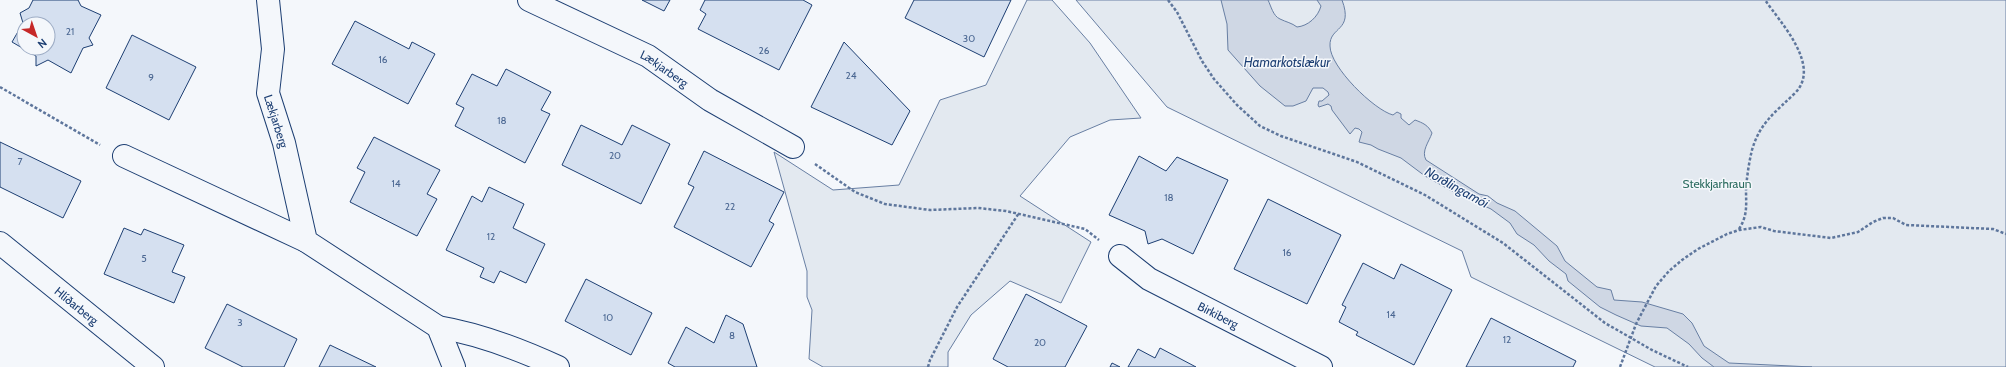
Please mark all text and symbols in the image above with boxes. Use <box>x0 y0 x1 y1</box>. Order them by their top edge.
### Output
north arrow <box>16 16 56 56</box>
house number: 21 <box>66 25 74 38</box>
house number: 30 <box>963 32 975 45</box>
text: N <box>35 36 50 52</box>
house number: 26 <box>759 44 770 57</box>
street label: Lækjarberg <box>638 46 692 91</box>
house number: 16 <box>379 53 388 66</box>
water label: Hamarkotslækur <box>1244 54 1331 70</box>
house number: 24 <box>845 69 857 82</box>
house number: 9 <box>148 71 154 84</box>
street label: Lækjarberg <box>261 92 293 150</box>
house number: 18 <box>497 114 507 127</box>
house number: 20 <box>609 149 621 162</box>
house number: 7 <box>17 155 23 168</box>
water label: Norðlingamói <box>1422 163 1492 211</box>
park label: Stekkjarhraun <box>1683 176 1752 191</box>
house number: 14 <box>391 177 401 190</box>
house number: 18 <box>1164 191 1174 204</box>
house number: 22 <box>725 200 735 213</box>
house number: 12 <box>487 230 495 243</box>
house number: 16 <box>1283 246 1292 259</box>
house number: 5 <box>141 252 147 265</box>
street label: Hlíðarberg <box>52 283 103 328</box>
street label: Birkiberg <box>1195 298 1242 332</box>
house number: 14 <box>1386 308 1396 321</box>
house number: 10 <box>603 311 613 324</box>
house number: 3 <box>237 316 243 329</box>
house number: 8 <box>729 329 735 342</box>
house number: 12 <box>1503 333 1511 346</box>
house number: 20 <box>1034 336 1046 349</box>

